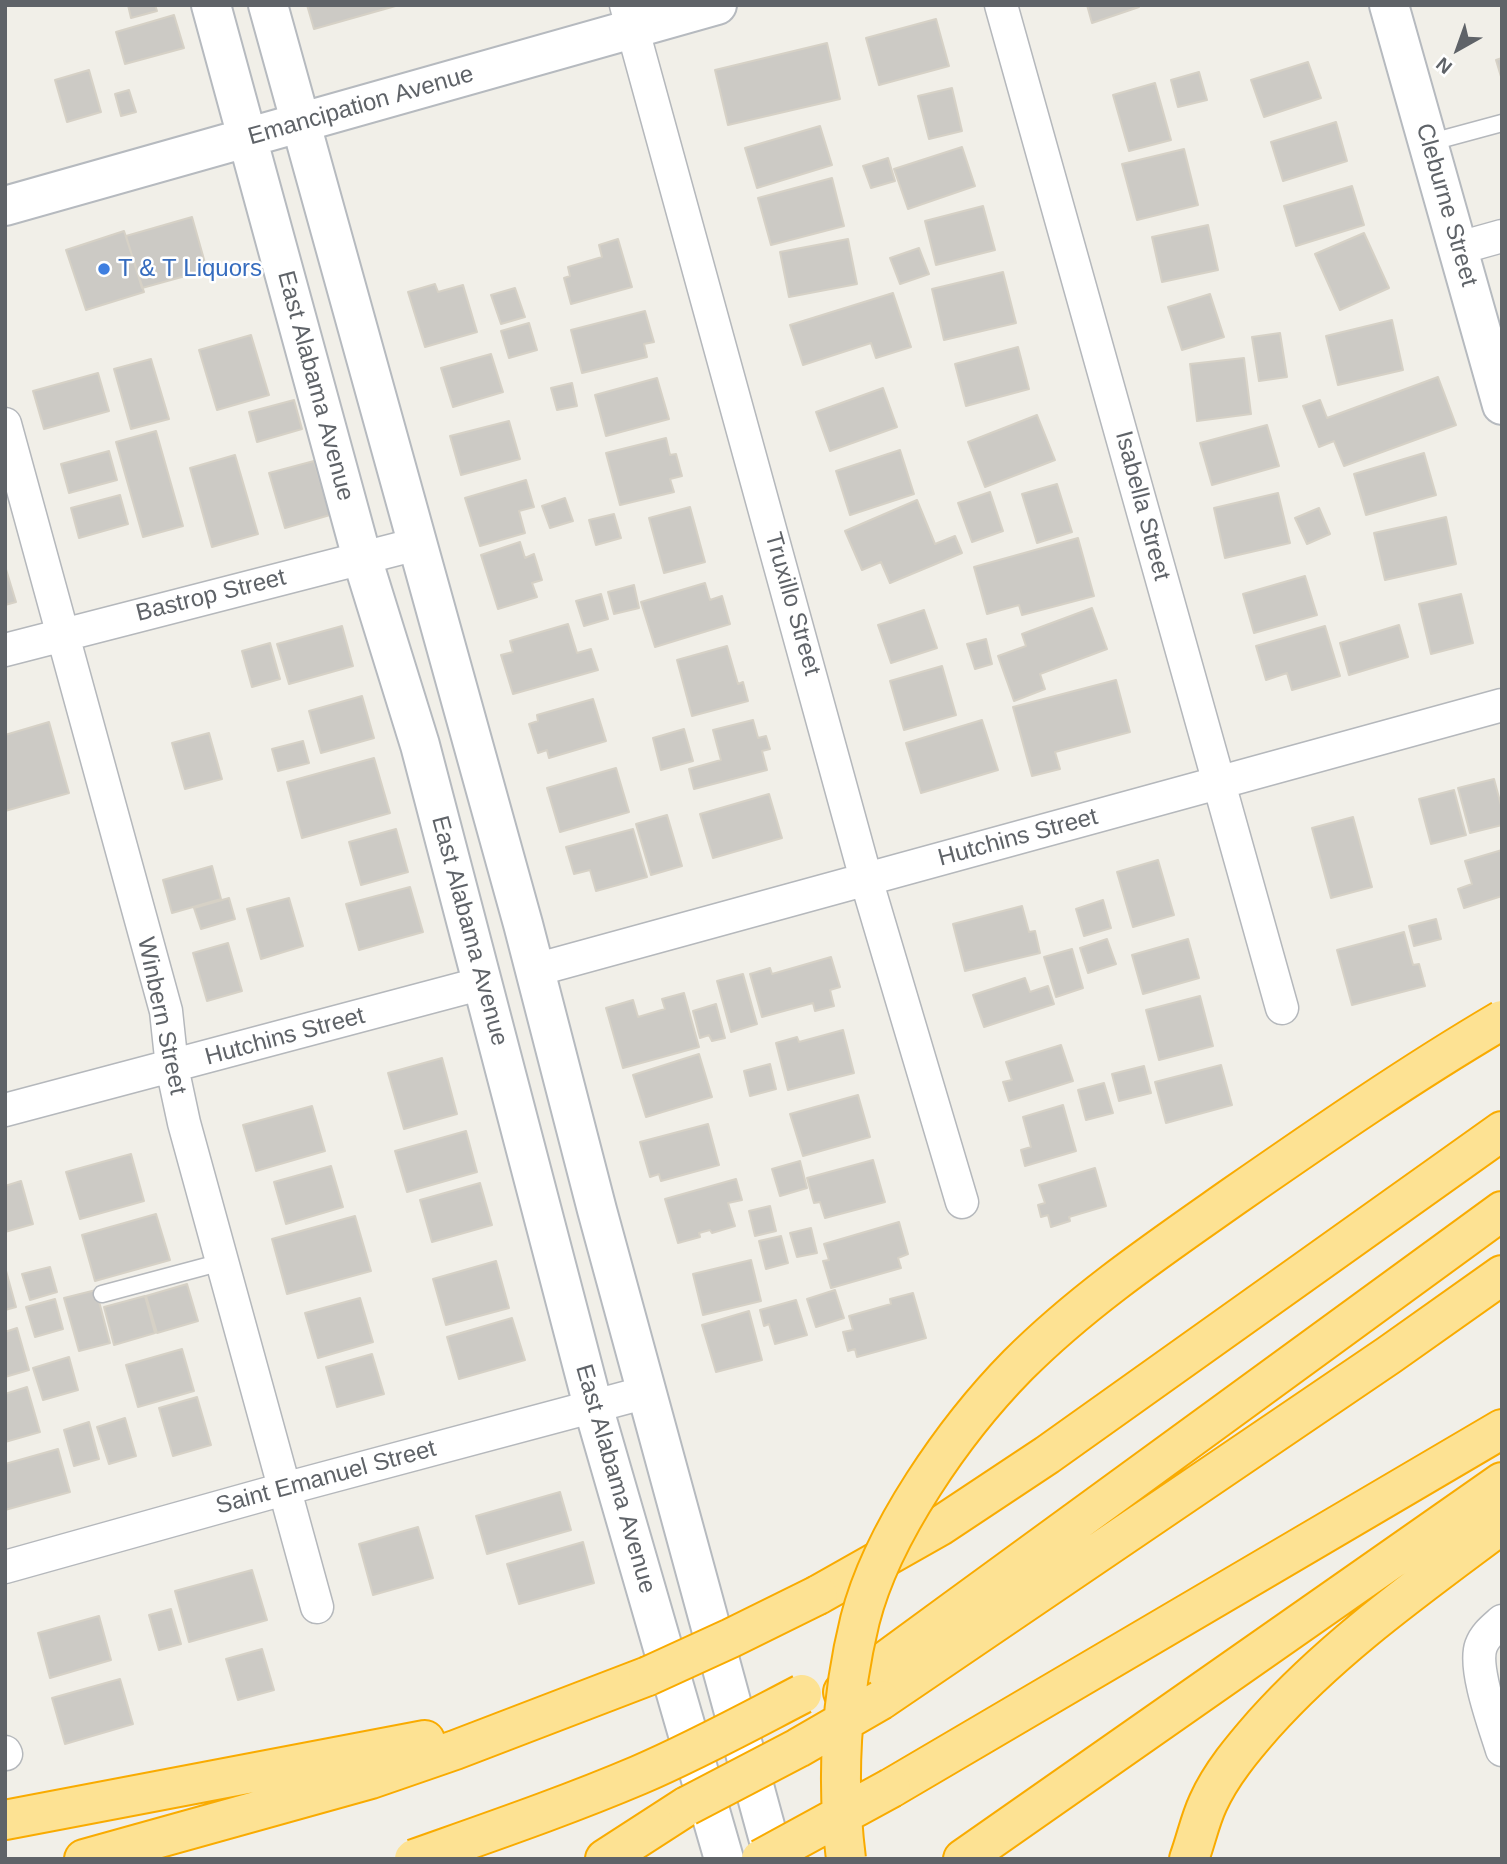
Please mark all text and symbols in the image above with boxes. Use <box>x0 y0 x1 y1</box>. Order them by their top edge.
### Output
north arrow <box>1423 14 1493 84</box>
text: N <box>1432 53 1456 78</box>
street label: Emancipation Avenue <box>245 60 477 152</box>
street label: Cleburne Street <box>1409 120 1483 290</box>
place label: T & T Liquors <box>118 255 262 283</box>
marker: T & T Liquors <box>96 261 112 277</box>
street label: East Alabama Avenue <box>270 268 360 504</box>
street label: Isabella Street <box>1108 428 1176 584</box>
street label: Truxillo Street <box>758 529 826 679</box>
street label: Bastrop Street <box>133 563 289 629</box>
street label: Hutchins Street <box>935 803 1101 873</box>
street label: East Alabama Avenue <box>424 813 514 1049</box>
street label: Winbern Street <box>130 935 192 1097</box>
street label: Hutchins Street <box>202 1002 368 1072</box>
street label: East Alabama Avenue <box>568 1361 662 1597</box>
street label: Saint Emanuel Street <box>213 1435 439 1521</box>

